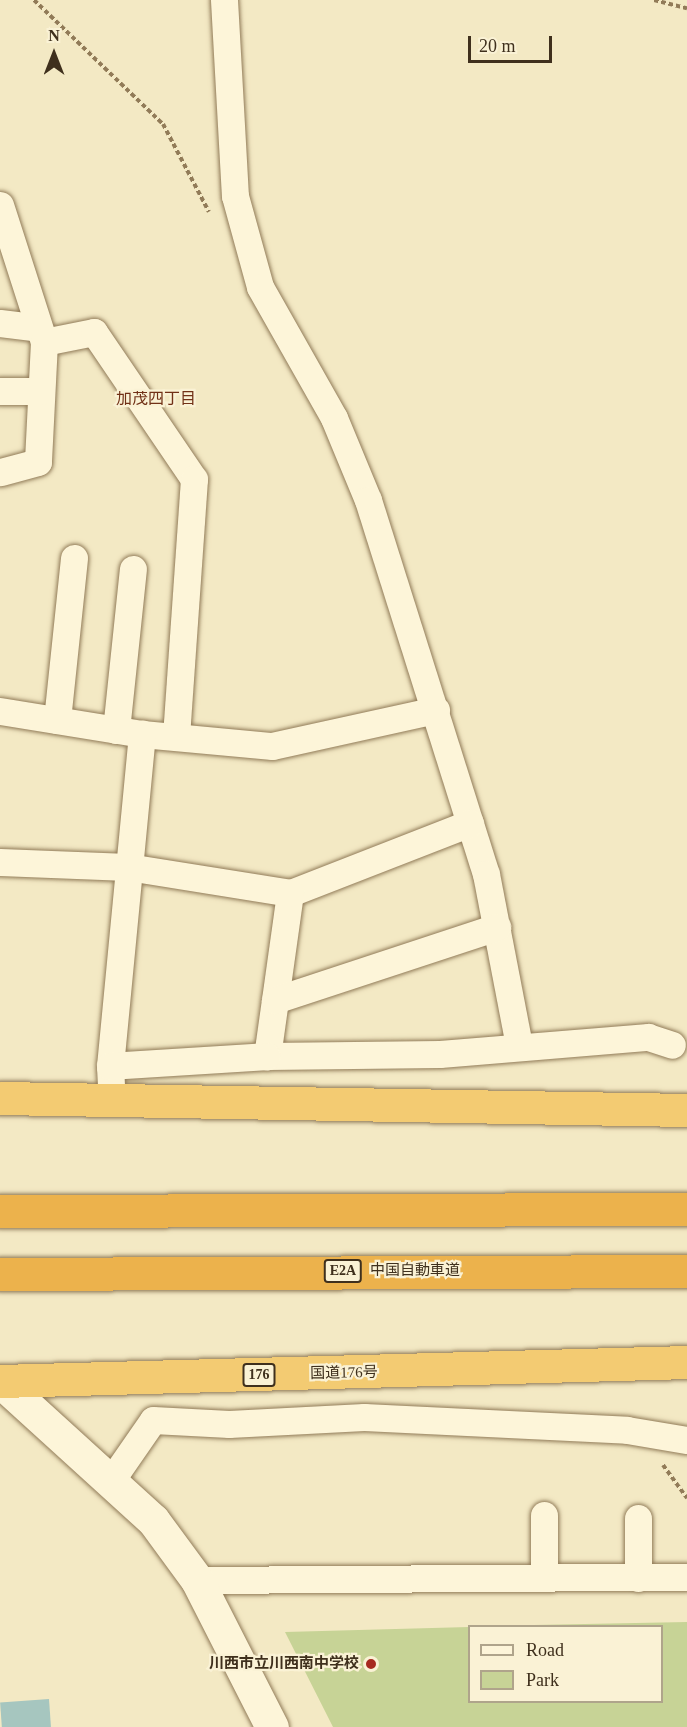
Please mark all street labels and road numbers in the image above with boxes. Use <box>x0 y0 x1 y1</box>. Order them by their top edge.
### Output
road number: E2A <box>324 1260 362 1282</box>
street label: 中国自動車道 <box>370 1262 460 1280</box>
street label: 国道176号 <box>310 1363 378 1383</box>
road number: 176 <box>242 1364 276 1386</box>

